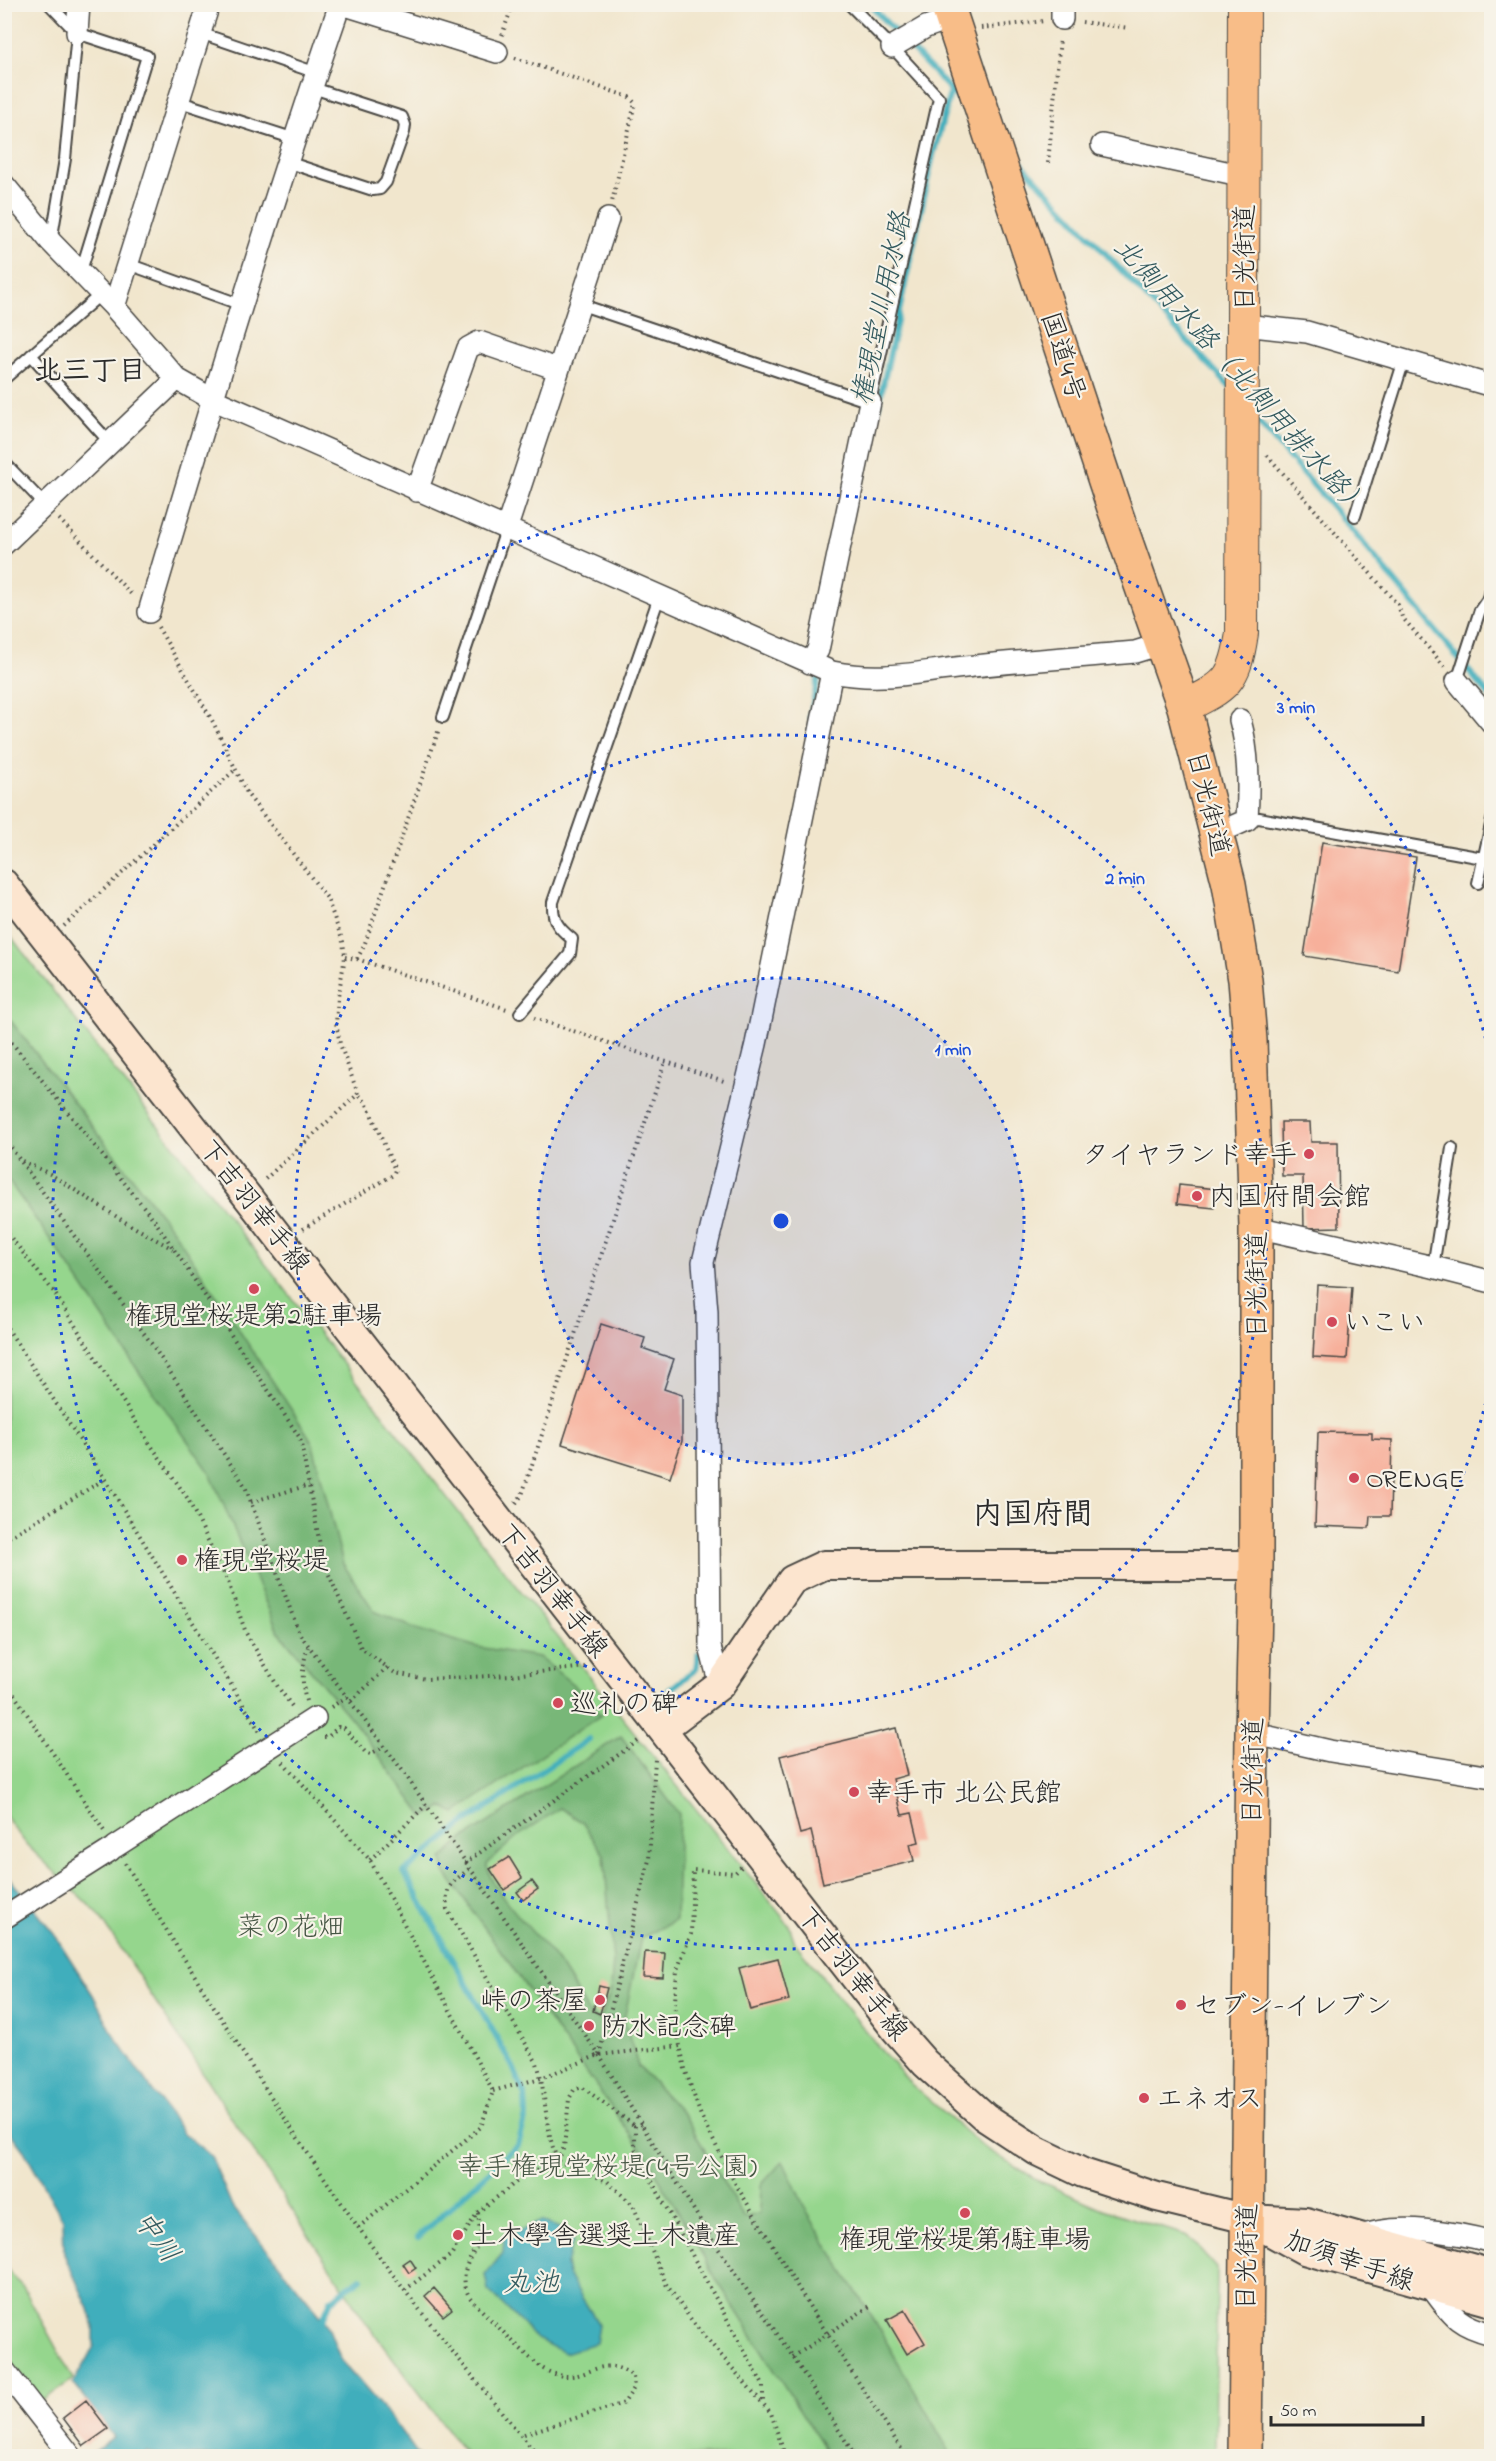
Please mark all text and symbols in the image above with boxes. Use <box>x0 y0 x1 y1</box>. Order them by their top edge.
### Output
street label: 日光街道 <box>1227 204 1266 312</box>
water label: 権現堂川用水路 <box>843 207 924 409</box>
water label: 北側用水路（北側用排水路） <box>1102 229 1376 527</box>
street label: 国道4号 <box>1029 307 1094 407</box>
district label: 北三丁目 <box>34 352 146 393</box>
text: 3 min <box>1276 696 1315 722</box>
street label: 日光街道 <box>1175 746 1239 861</box>
text: 2 min <box>1104 867 1145 893</box>
text: 1 min <box>935 1038 971 1064</box>
street label: 下吉羽幸手線 <box>188 1132 318 1283</box>
place label: タイヤランド幸手 <box>1082 1137 1297 1176</box>
marker: タイヤランド幸手 <box>1302 1147 1316 1161</box>
place label: 内国府間会館 <box>1209 1179 1371 1218</box>
marker: 内国府間会館 <box>1190 1189 1204 1203</box>
centre of rings <box>771 1211 791 1231</box>
street label: 日光街道 <box>1239 1231 1278 1339</box>
marker: 権現堂桜堤第2駐車場 <box>247 1282 261 1296</box>
place label: 権現堂桜堤第2駐車場 <box>126 1298 382 1337</box>
place label: いこい <box>1344 1305 1425 1344</box>
marker: いこい <box>1325 1315 1339 1329</box>
place label: ORENGE <box>1366 1461 1465 1500</box>
marker: ORENGE <box>1347 1471 1361 1485</box>
district label: 内国府間 <box>973 1494 1093 1538</box>
street label: 下吉羽幸手線 <box>486 1516 616 1667</box>
place label: 権現堂桜堤 <box>194 1543 329 1582</box>
marker: 権現堂桜堤 <box>175 1553 189 1567</box>
place label: 巡礼の碑 <box>570 1686 678 1725</box>
marker: 巡礼の碑 <box>551 1696 565 1710</box>
street label: 日光街道 <box>1234 1717 1275 1825</box>
place label: 幸手市 北公民館 <box>866 1775 1062 1814</box>
marker: 幸手市 北公民館 <box>847 1785 861 1799</box>
street label: 下吉羽幸手線 <box>786 1899 916 2050</box>
park label: 菜の花畑 <box>237 1909 345 1948</box>
place label: 峠の茶屋 <box>480 1983 588 2022</box>
place label: セブン-イレブン <box>1193 1988 1392 2027</box>
marker: 峠の茶屋 <box>593 1993 607 2007</box>
marker: セブン-イレブン <box>1174 1998 1188 2012</box>
place label: 防水記念碑 <box>601 2009 736 2048</box>
marker: 防水記念碑 <box>582 2019 596 2033</box>
place label: エネオス <box>1156 2081 1262 2120</box>
marker: エネオス <box>1137 2091 1151 2105</box>
park label: 幸手権現堂桜堤(4号公園) <box>457 2149 757 2188</box>
water label: 中川 <box>122 2203 188 2273</box>
street label: 日光街道 <box>1228 2203 1269 2311</box>
marker: 権現堂桜堤第1駐車場 <box>958 2206 972 2220</box>
place label: 土木學舎選奨土木遺産 <box>470 2218 740 2257</box>
place label: 権現堂桜堤第1駐車場 <box>839 2222 1091 2261</box>
street label: 加須幸手線 <box>1279 2222 1419 2303</box>
marker: 土木學舎選奨土木遺産 <box>451 2228 465 2242</box>
water label: 丸池 <box>503 2264 560 2305</box>
scale bar <box>1271 2389 1422 2427</box>
text: 50 m <box>1280 2399 1317 2425</box>

